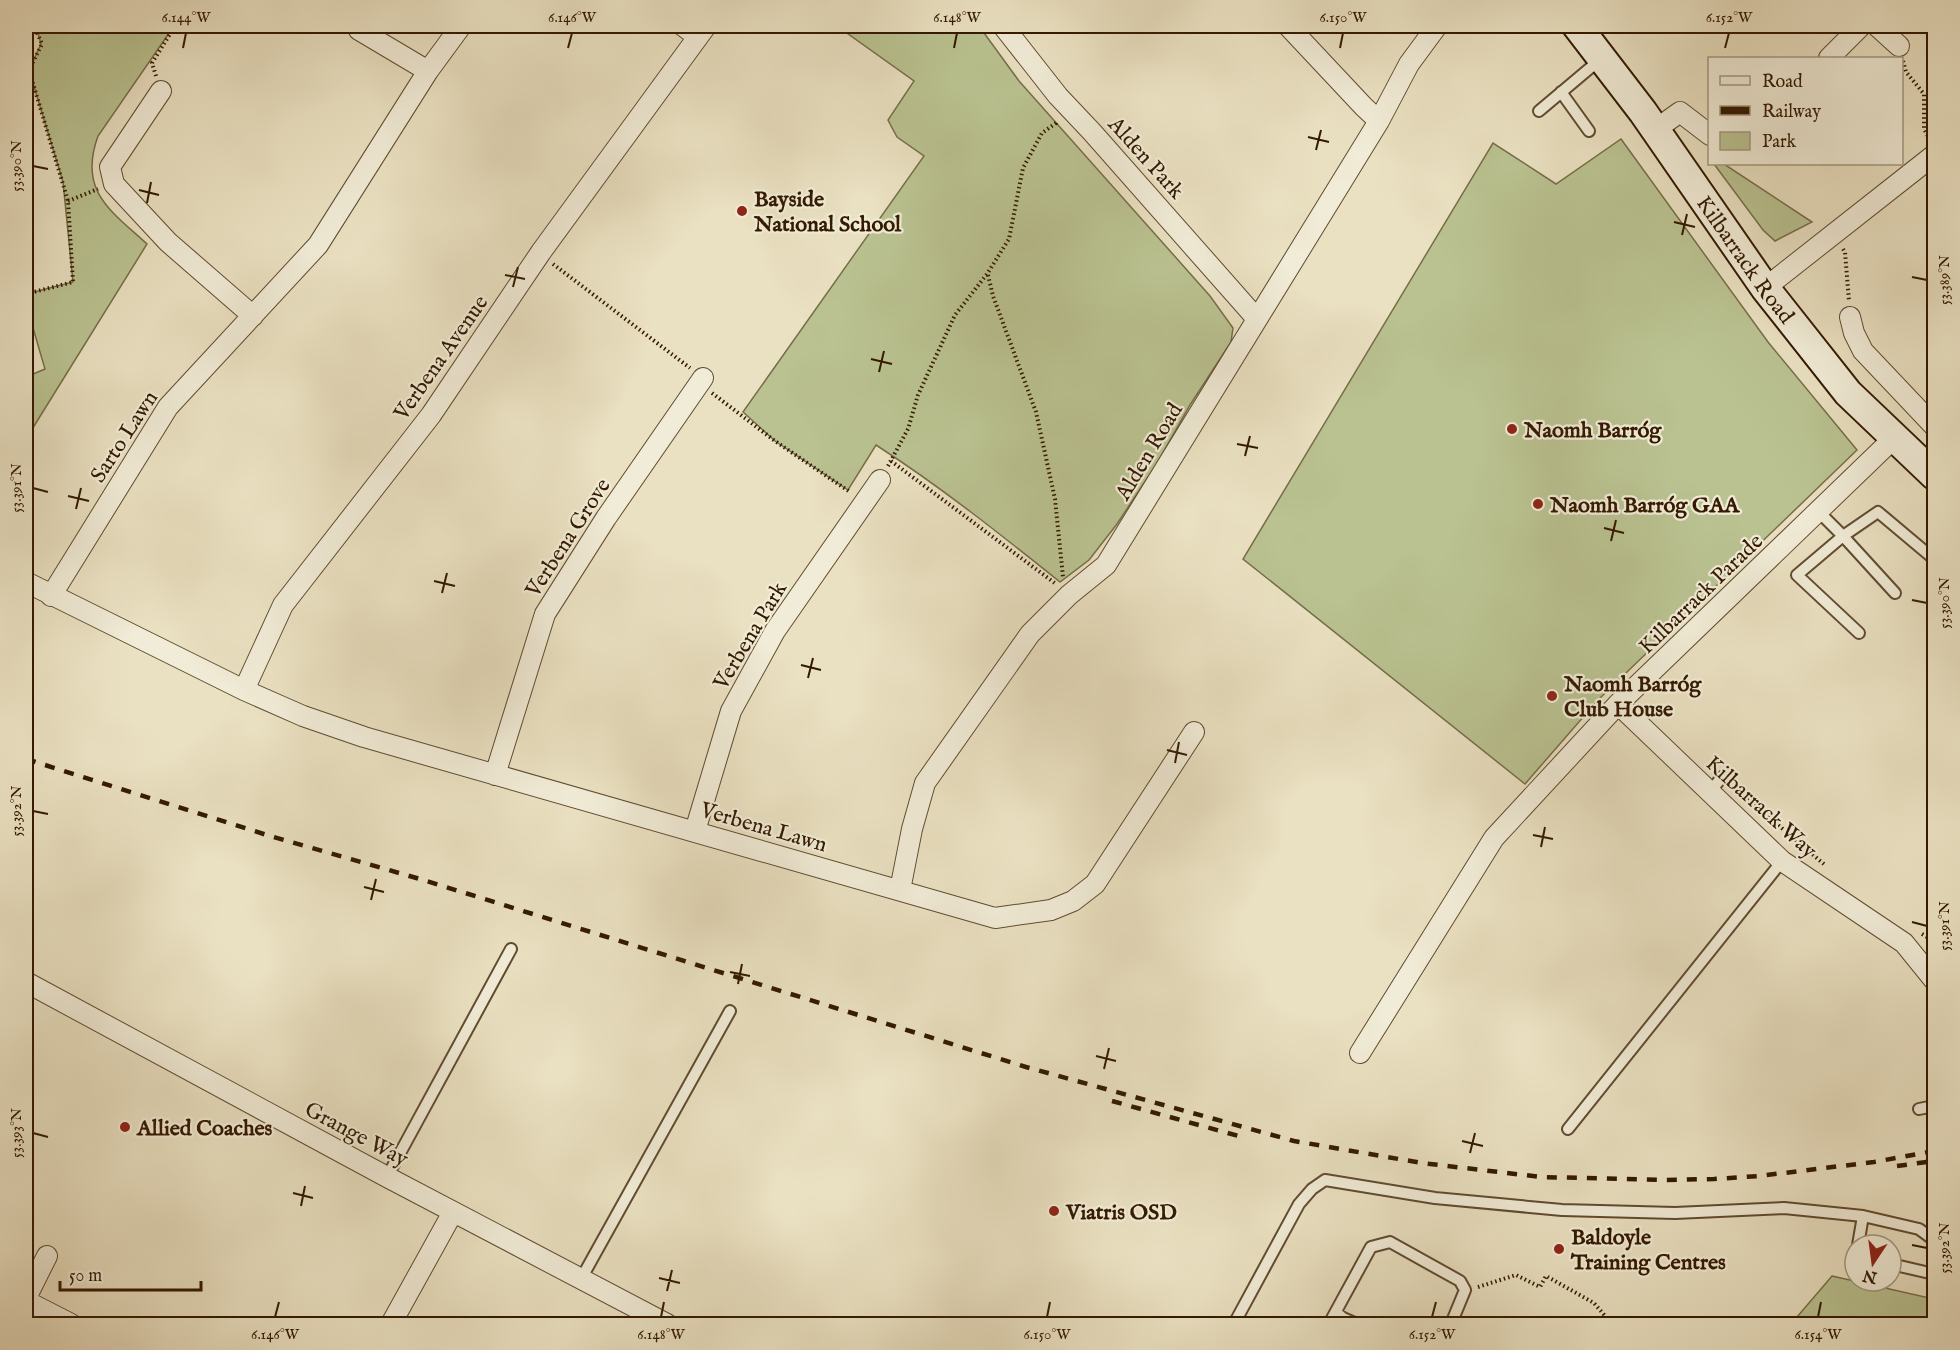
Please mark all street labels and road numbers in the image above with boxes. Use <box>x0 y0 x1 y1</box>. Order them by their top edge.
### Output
street label: Alden Park <box>1101 111 1190 205</box>
street label: Kilbarrack Road <box>1689 191 1800 330</box>
street label: Verbena Avenue <box>388 290 495 427</box>
street label: Sarto Lawn <box>85 386 165 488</box>
street label: Alden Road <box>1109 398 1190 507</box>
street label: Verbena Grove <box>519 473 618 604</box>
street label: Kilbarrack Parade <box>1633 528 1769 661</box>
street label: Verbena Park <box>707 577 794 696</box>
street label: Kilbarrack Way <box>1699 750 1822 865</box>
street label: Verbena Lawn <box>696 796 830 859</box>
street label: Grange Way <box>299 1096 413 1174</box>

